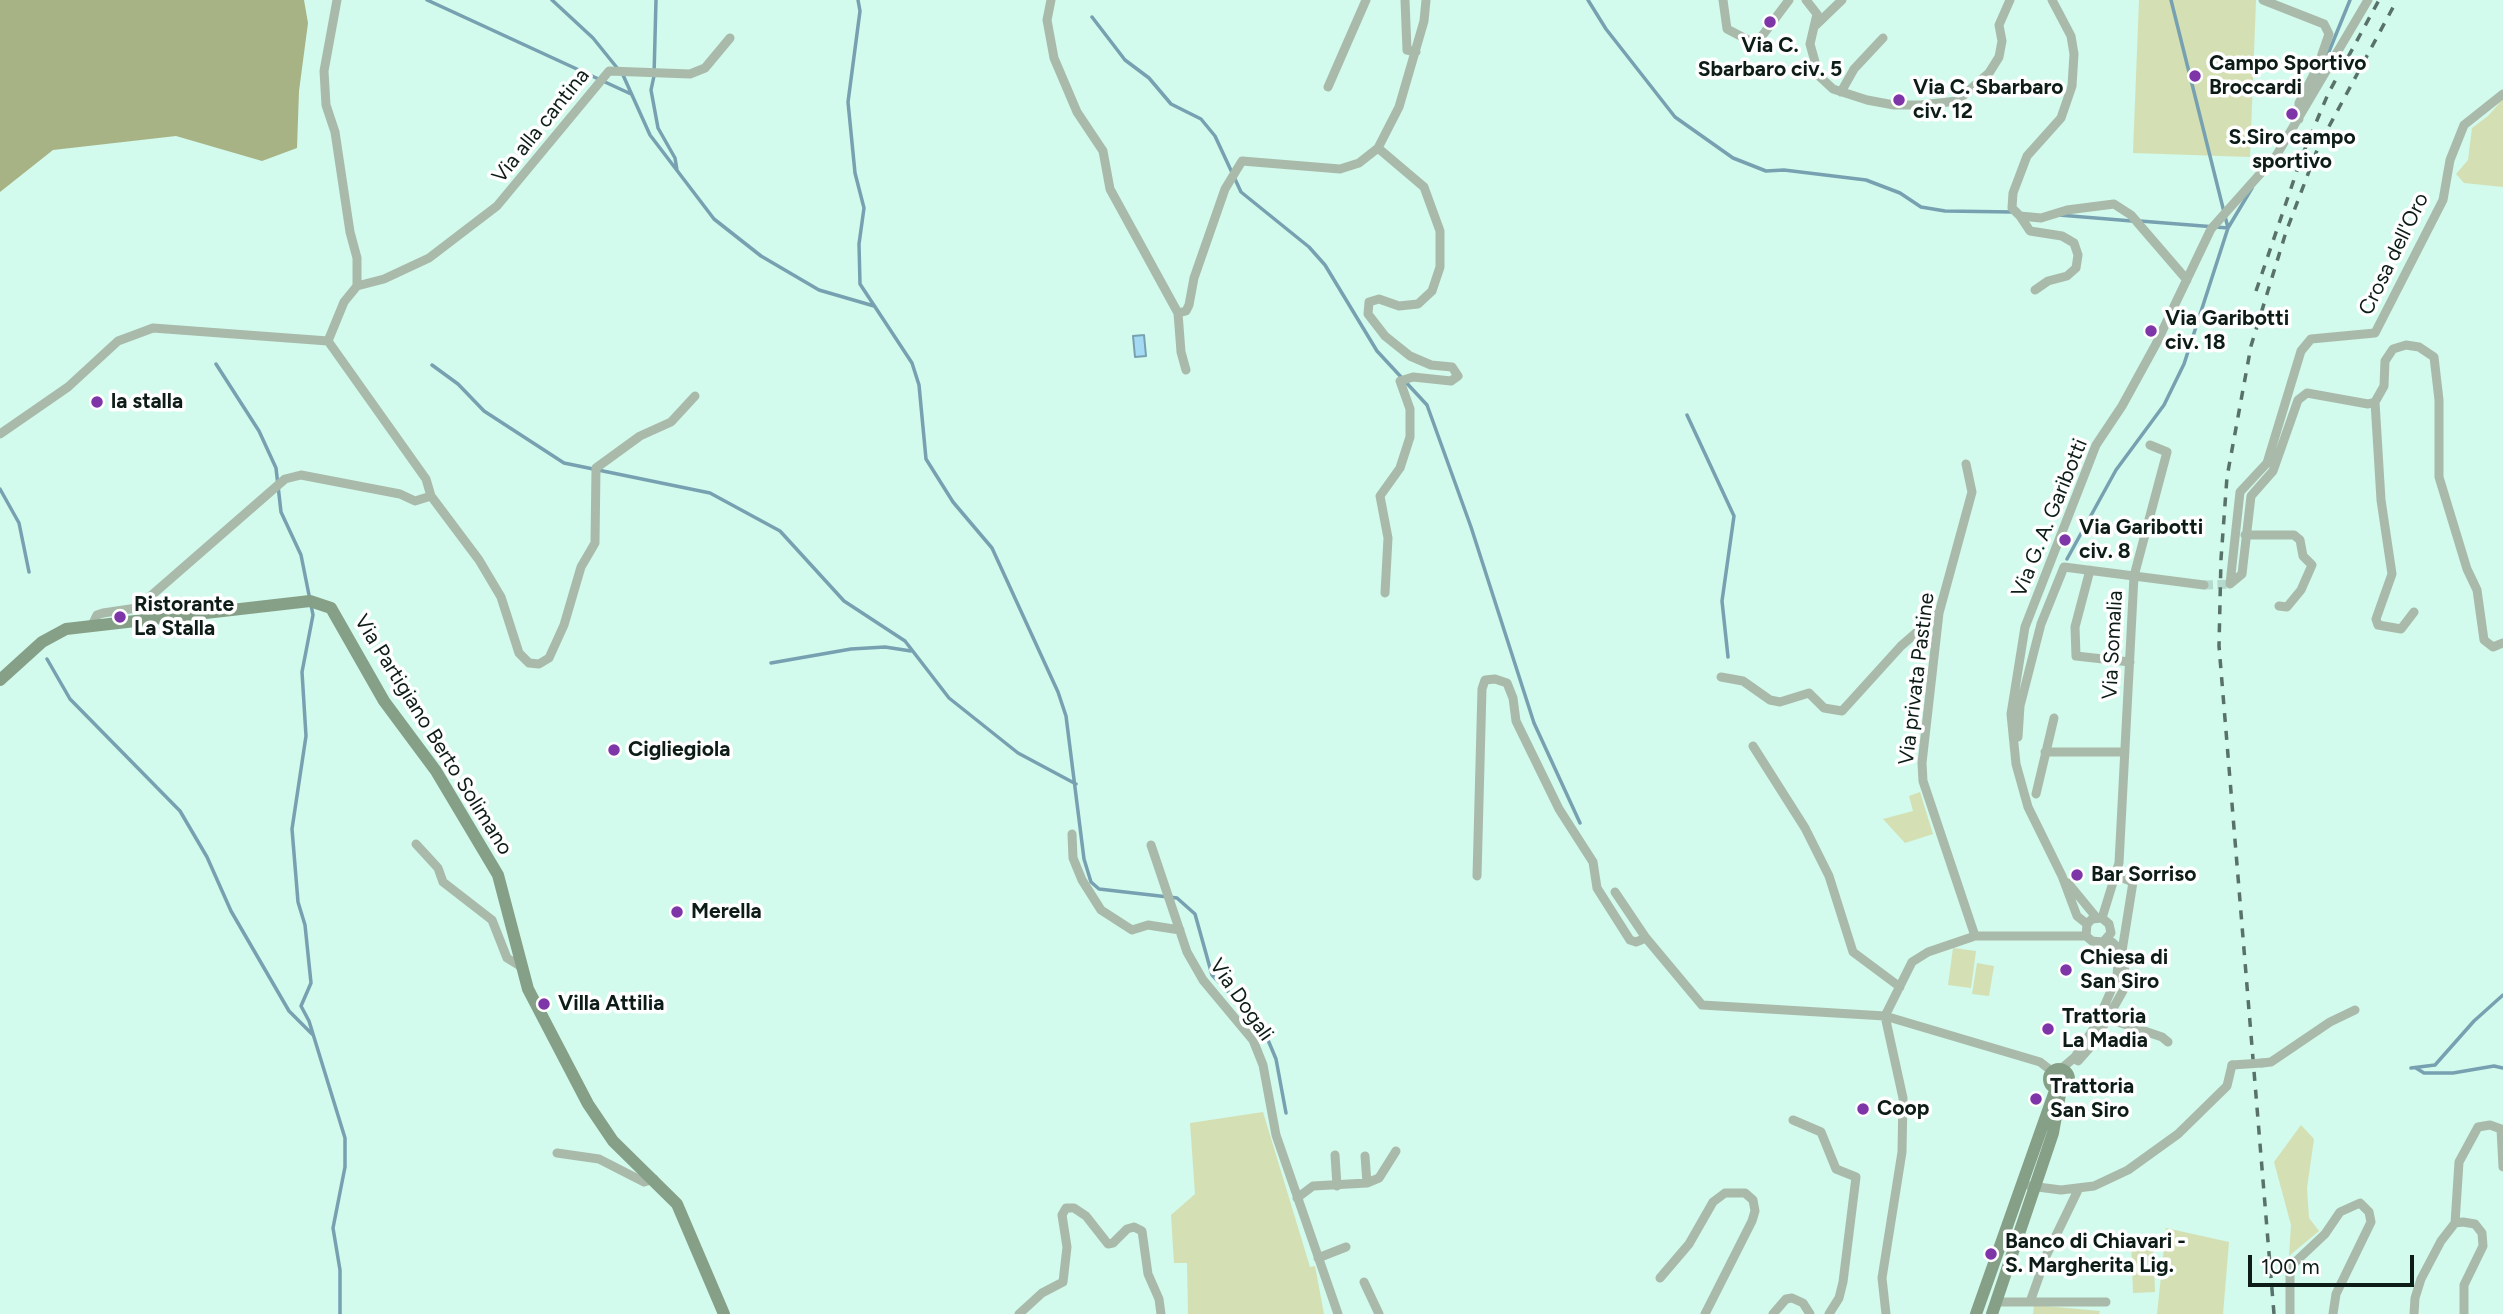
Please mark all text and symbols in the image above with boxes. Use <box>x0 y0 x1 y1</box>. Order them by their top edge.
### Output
marker: Via C. Sbarbaro civ. 5 <box>1762 14 1778 30</box>
place label: Via C. Sbarbaro civ. 5 <box>1698 33 1842 83</box>
place label: Campo Sportivo Broccardi <box>2209 51 2367 101</box>
street label: Via alla cantina <box>487 64 595 188</box>
marker: Campo Sportivo Broccardi <box>2187 68 2203 84</box>
place label: Via C. Sbarbaro civ. 12 <box>1913 75 2064 125</box>
marker: Via C. Sbarbaro civ. 12 <box>1891 92 1907 108</box>
marker: S.Siro campo sportivo <box>2284 106 2300 122</box>
place label: S.Siro campo sportivo <box>2228 125 2356 175</box>
street label: Crosa dell'Oro <box>2354 189 2434 319</box>
place label: Via Garibotti civ. 18 <box>2165 306 2289 356</box>
marker: Via Garibotti civ. 18 <box>2143 323 2159 339</box>
place label: la stalla <box>111 389 183 415</box>
marker: la stalla <box>89 394 105 410</box>
street label: Via G. A. Garibotti <box>2007 435 2093 601</box>
place label: Via Garibotti civ. 8 <box>2079 515 2203 565</box>
marker: Via Garibotti civ. 8 <box>2057 532 2073 548</box>
street label: Via Somalia <box>2098 590 2128 700</box>
street label: Via privata Pastine <box>1894 591 1940 767</box>
place label: Ristorante La Stalla <box>134 592 234 642</box>
marker: Ristorante La Stalla <box>112 609 128 625</box>
street label: Via Partigiano Berto Solimano <box>349 610 517 860</box>
place label: Cigliegiola <box>628 737 730 763</box>
marker: Cigliegiola <box>606 742 622 758</box>
place label: Bar Sorriso <box>2091 862 2196 888</box>
marker: Bar Sorriso <box>2069 867 2085 883</box>
place label: Merella <box>691 899 762 925</box>
marker: Merella <box>669 904 685 920</box>
place label: Chiesa di San Siro <box>2080 945 2168 995</box>
street label: Via Dogali <box>1204 954 1278 1046</box>
marker: Chiesa di San Siro <box>2058 962 2074 978</box>
place label: Villa Attilia <box>558 991 664 1017</box>
marker: Villa Attilia <box>536 996 552 1012</box>
place label: Trattoria La Madia <box>2062 1004 2148 1054</box>
marker: Trattoria La Madia <box>2040 1021 2056 1037</box>
place label: Trattoria San Siro <box>2050 1074 2134 1124</box>
marker: Trattoria San Siro <box>2028 1091 2044 1107</box>
place label: Coop <box>1877 1096 1929 1122</box>
marker: Coop <box>1855 1101 1871 1117</box>
place label: Banco di Chiavari - S. Margherita Lig. <box>2005 1229 2186 1279</box>
scale bar <box>2251 1240 2417 1284</box>
marker: Banco di Chiavari - S. Margherita Lig. <box>1983 1246 1999 1262</box>
text: 100 m <box>2261 1254 2320 1279</box>

